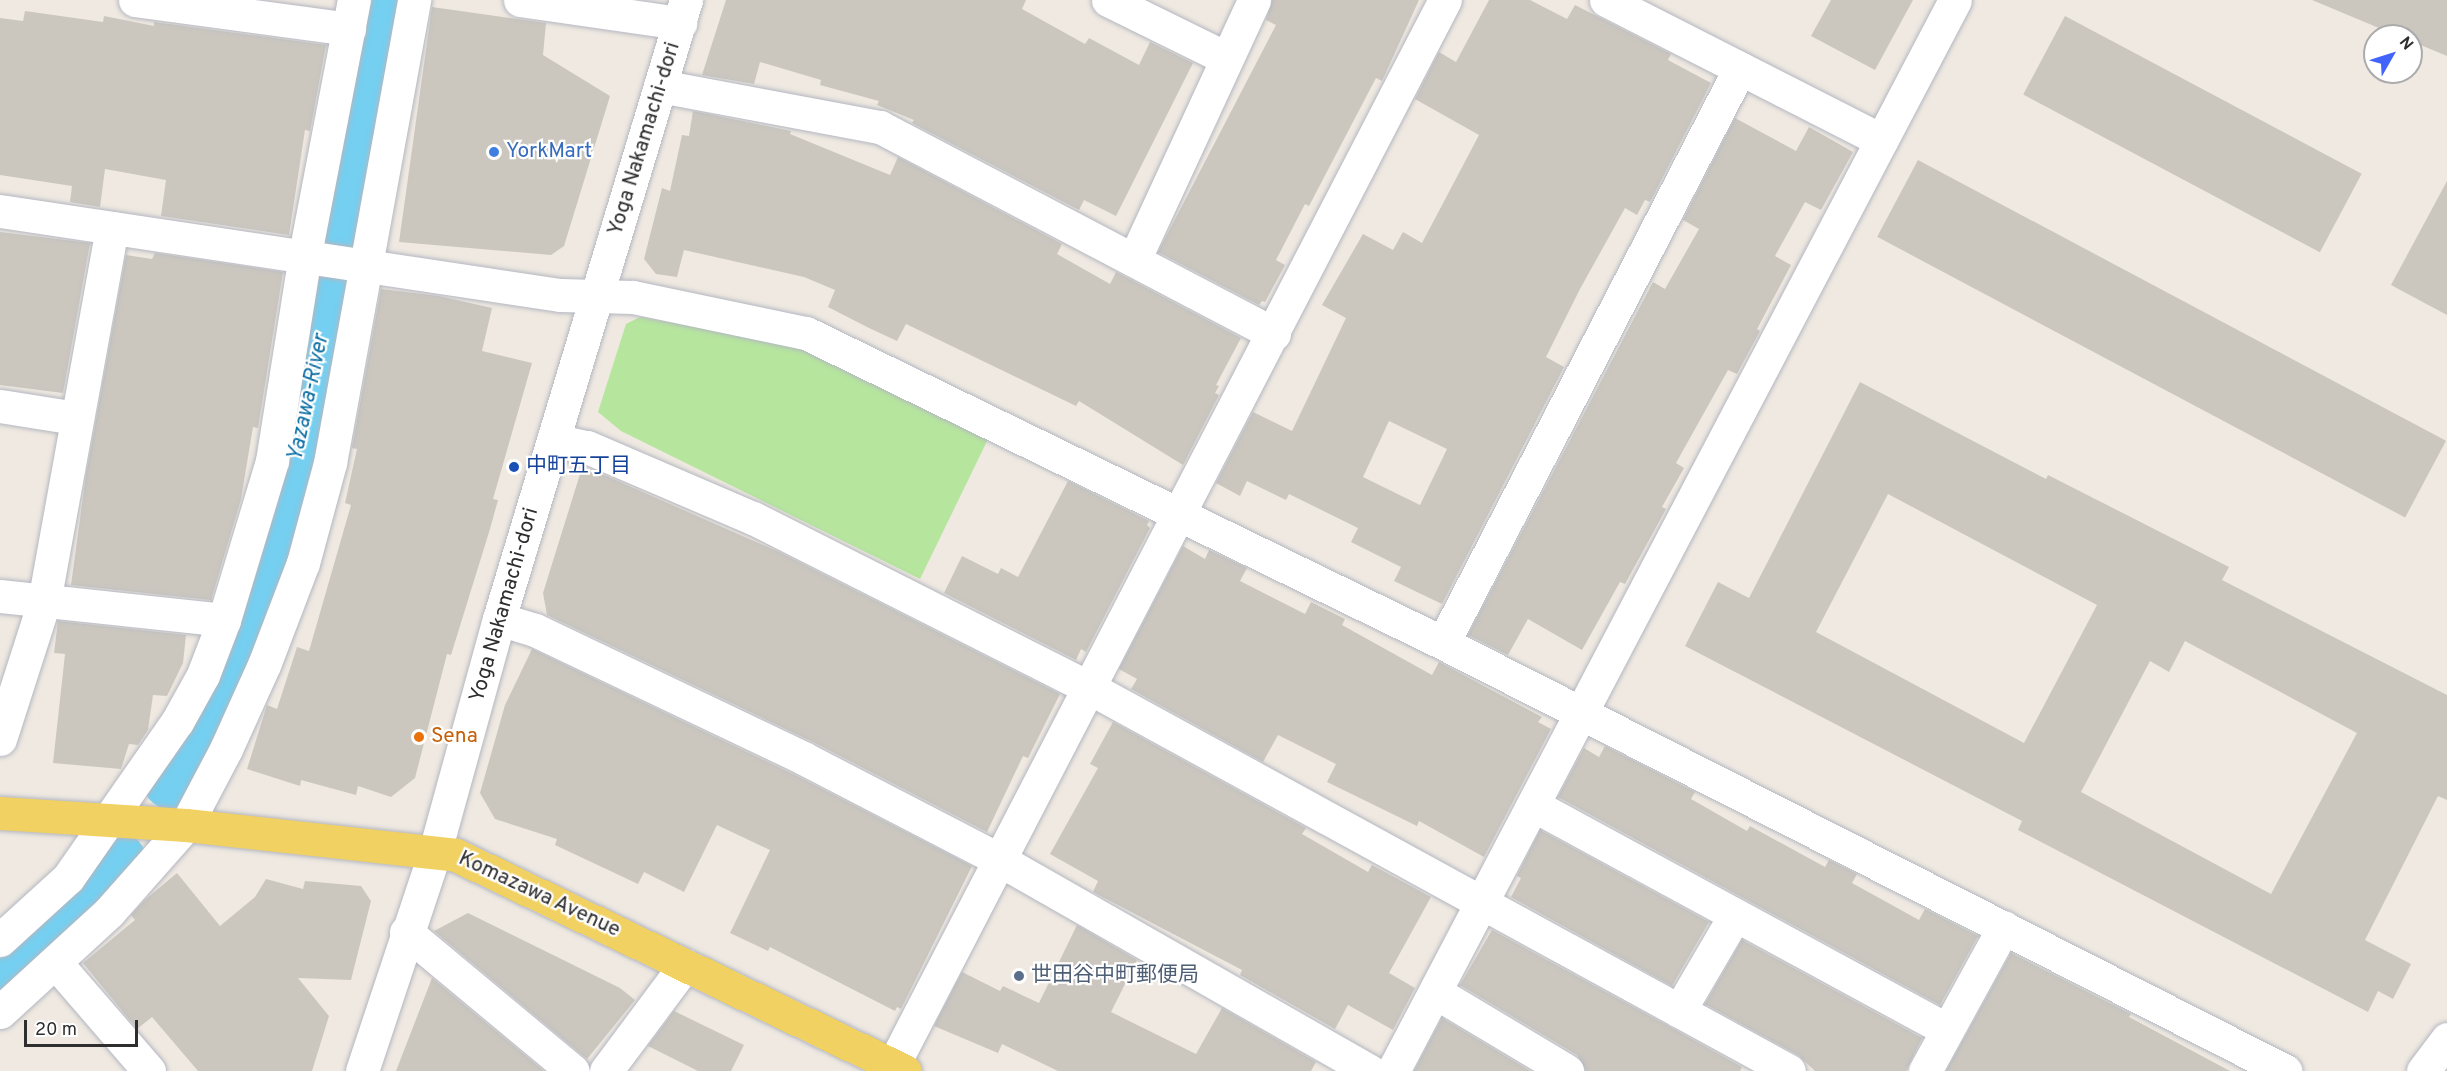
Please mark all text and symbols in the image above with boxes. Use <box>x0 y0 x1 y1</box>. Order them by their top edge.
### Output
north arrow <box>2363 24 2423 84</box>
text: N <box>2394 33 2417 55</box>
street label: Yoga Nakamachi-dori <box>604 39 686 239</box>
place label: YorkMart <box>506 139 592 165</box>
marker: YorkMart <box>487 145 501 159</box>
water label: Yazawa-River <box>283 332 335 464</box>
place label: 中町五丁目 <box>526 454 631 480</box>
marker: 中町五丁目 <box>507 460 521 474</box>
street label: Yoga Nakamachi-dori <box>465 505 545 705</box>
place label: Sena <box>431 724 478 750</box>
marker: Sena <box>412 730 426 744</box>
street label: Komazawa Avenue <box>454 846 624 944</box>
place label: 世田谷中町郵便局 <box>1031 963 1199 989</box>
marker: 世田谷中町郵便局 <box>1012 969 1026 983</box>
scale bar <box>27 1008 141 1046</box>
text: 20 m <box>35 1019 77 1042</box>

